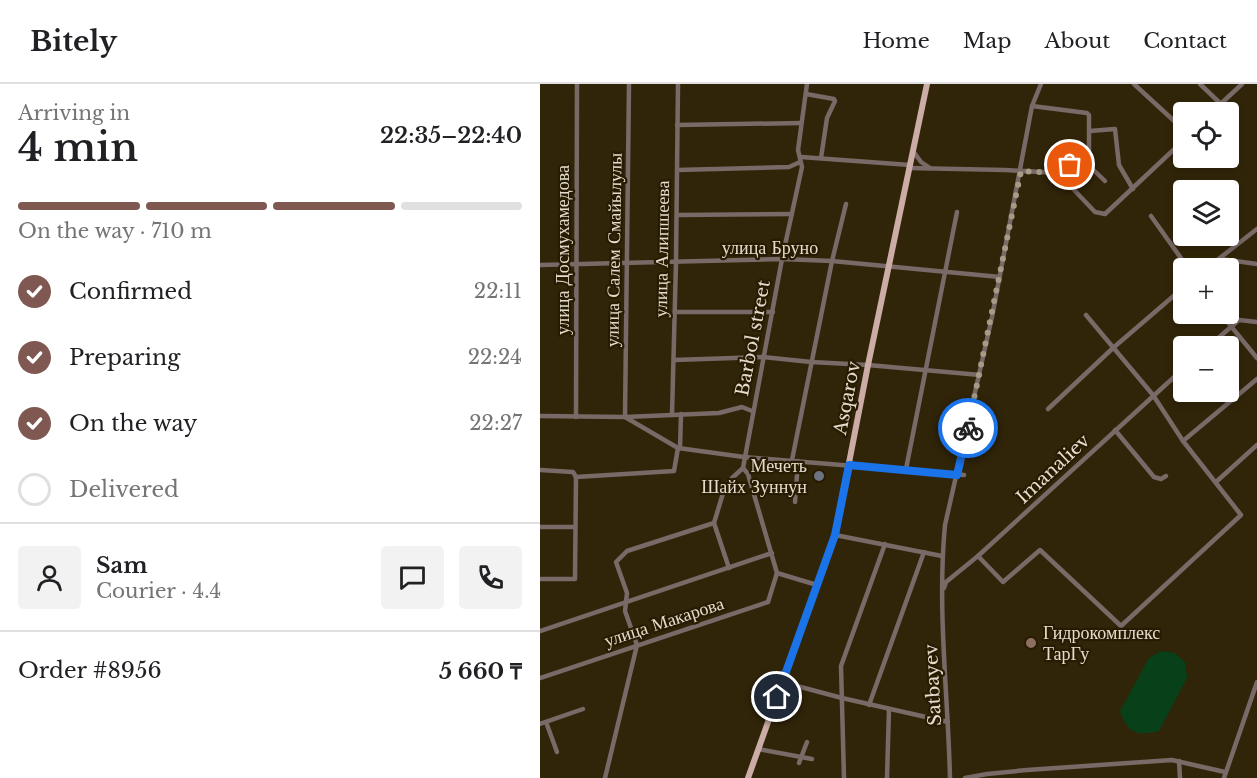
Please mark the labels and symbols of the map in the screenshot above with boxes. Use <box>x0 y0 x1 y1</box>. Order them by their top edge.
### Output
pin <box>1044 139 1095 190</box>
street label: улица Салем Смайылулы <box>601 153 627 347</box>
street label: улица Досмухамедова <box>552 165 574 335</box>
street label: улица Алипшеева <box>650 180 674 318</box>
street label: улица Бруно <box>722 237 818 259</box>
street label: Barbol street <box>731 278 775 398</box>
street label: Asqarov <box>829 359 865 438</box>
courier <box>938 398 998 458</box>
street label: Imanaliev <box>1012 430 1094 508</box>
place label: Мечеть Шайх Зуннун <box>701 455 807 498</box>
marker: Мечеть Шайх Зуннун <box>812 469 826 483</box>
street label: улица Макарова <box>601 592 727 652</box>
place label: Гидрокомплекс ТарГу <box>1043 622 1160 665</box>
marker: Гидрокомплекс ТарГу <box>1024 636 1038 650</box>
street label: Satbayev <box>920 643 946 726</box>
pin <box>751 671 802 722</box>

